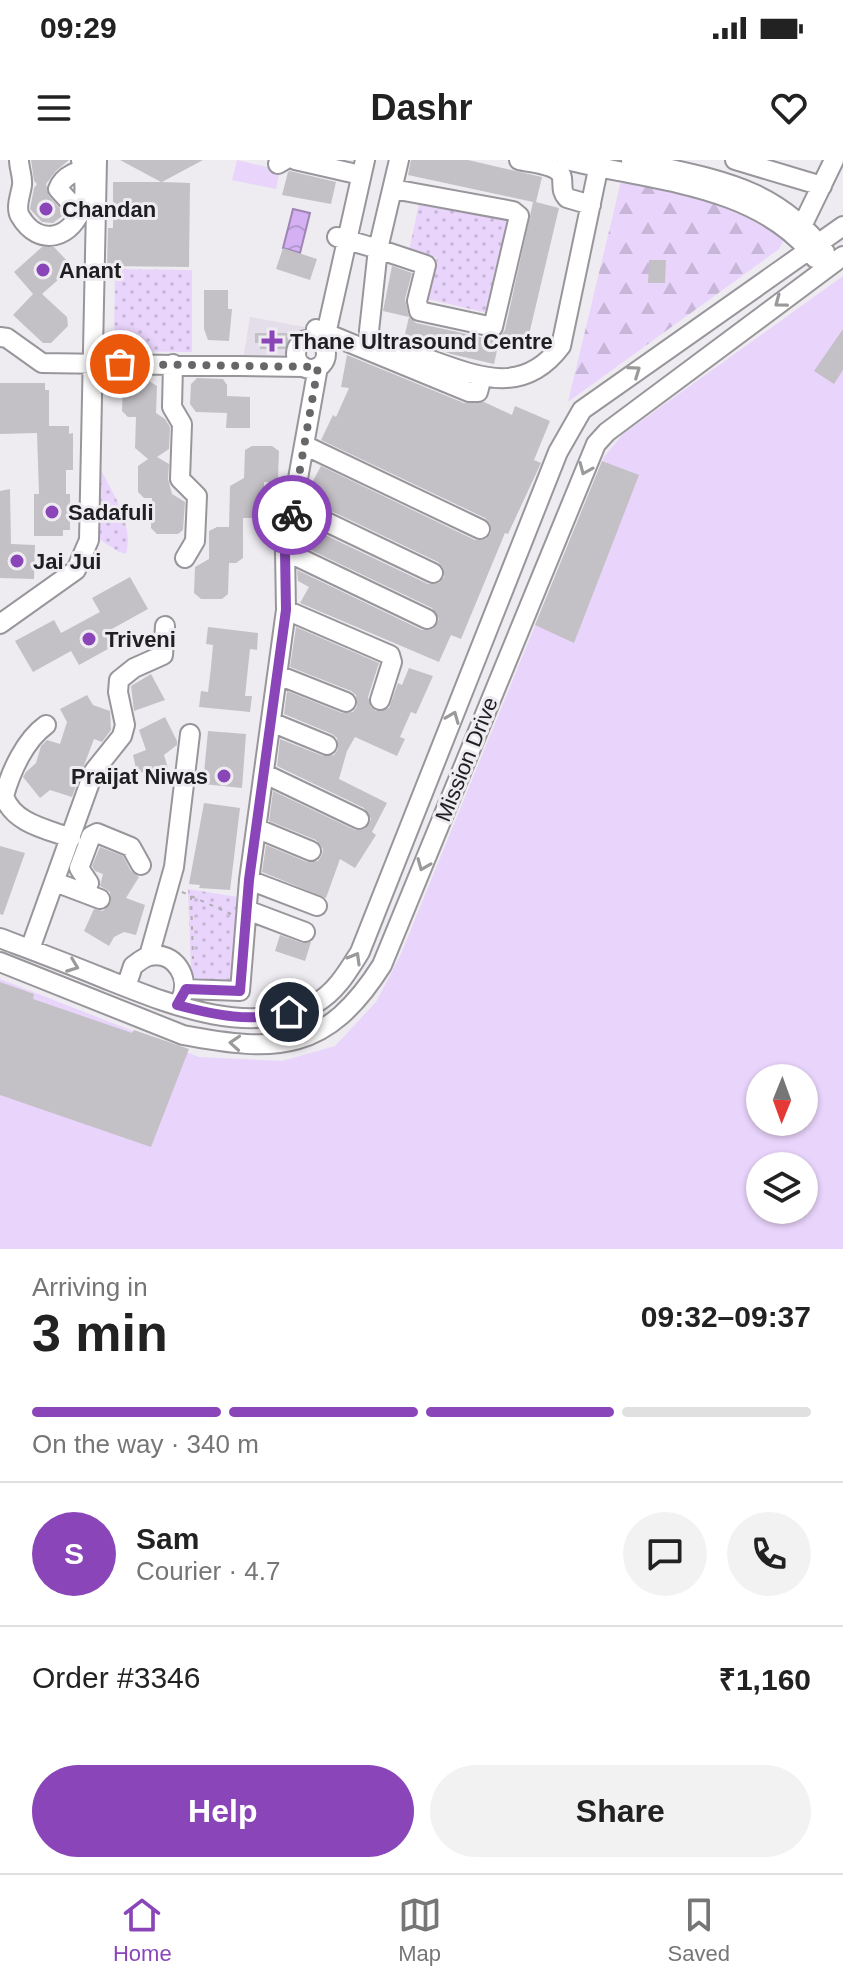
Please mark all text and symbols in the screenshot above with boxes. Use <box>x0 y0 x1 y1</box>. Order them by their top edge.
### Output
text: 09:29 <box>40 11 117 44</box>
icon: menu <box>32 86 76 130</box>
icon: heart <box>767 86 811 130</box>
text: Dashr <box>370 87 473 128</box>
place label: Chandan <box>62 197 156 222</box>
marker: Chandan <box>37 200 55 218</box>
place label: Anant <box>59 258 122 283</box>
marker: Anant <box>34 261 52 279</box>
one-way arrow <box>775 293 789 307</box>
place label: Thane Ultrasound Centre <box>290 329 553 354</box>
pin <box>86 330 154 398</box>
marker: Thane Ultrasound Centre <box>261 330 283 352</box>
icon: bag <box>98 342 142 386</box>
one-way arrow <box>627 366 641 381</box>
one-way arrow <box>578 460 594 475</box>
courier <box>252 475 332 555</box>
icon: bike <box>270 493 314 537</box>
place label: Sadafuli <box>68 500 154 525</box>
marker: Sadafuli <box>43 503 61 521</box>
place label: Jai Jui <box>33 549 101 574</box>
marker: Jai Jui <box>8 552 26 570</box>
place label: Triveni <box>105 627 176 652</box>
marker: Triveni <box>80 630 98 648</box>
street label: Mission Drive <box>430 693 503 825</box>
one-way arrow <box>443 711 460 725</box>
place label: Praijat Niwas <box>71 764 208 789</box>
marker: Praijat Niwas <box>215 767 233 785</box>
one-way arrow <box>416 857 433 871</box>
one-way arrow <box>345 952 361 967</box>
one-way arrow <box>65 956 79 973</box>
pin <box>255 978 323 1046</box>
icon: home <box>267 990 311 1034</box>
one-way arrow <box>228 1034 241 1051</box>
north arrow <box>746 1064 818 1136</box>
map controls <box>746 1064 818 1224</box>
button: layers <box>746 1152 818 1224</box>
text: Arriving in <box>32 1272 148 1302</box>
text: 09:32–09:37 <box>641 1300 811 1333</box>
text: 3 min <box>32 1304 168 1362</box>
text: On the way · 340 m <box>32 1429 259 1459</box>
button: chat <box>623 1512 707 1596</box>
button: phone <box>727 1512 811 1596</box>
text: Sam <box>136 1522 199 1555</box>
text: S <box>64 1537 84 1570</box>
text: Courier · 4.7 <box>136 1556 281 1586</box>
text: Order #3346 <box>32 1661 200 1694</box>
text: ₹1,160 <box>719 1663 811 1696</box>
button: Help <box>32 1765 414 1857</box>
button: Share <box>430 1765 811 1857</box>
tab: Home <box>113 1893 172 1967</box>
tab: Map <box>398 1893 442 1967</box>
tab: Saved <box>668 1893 730 1967</box>

